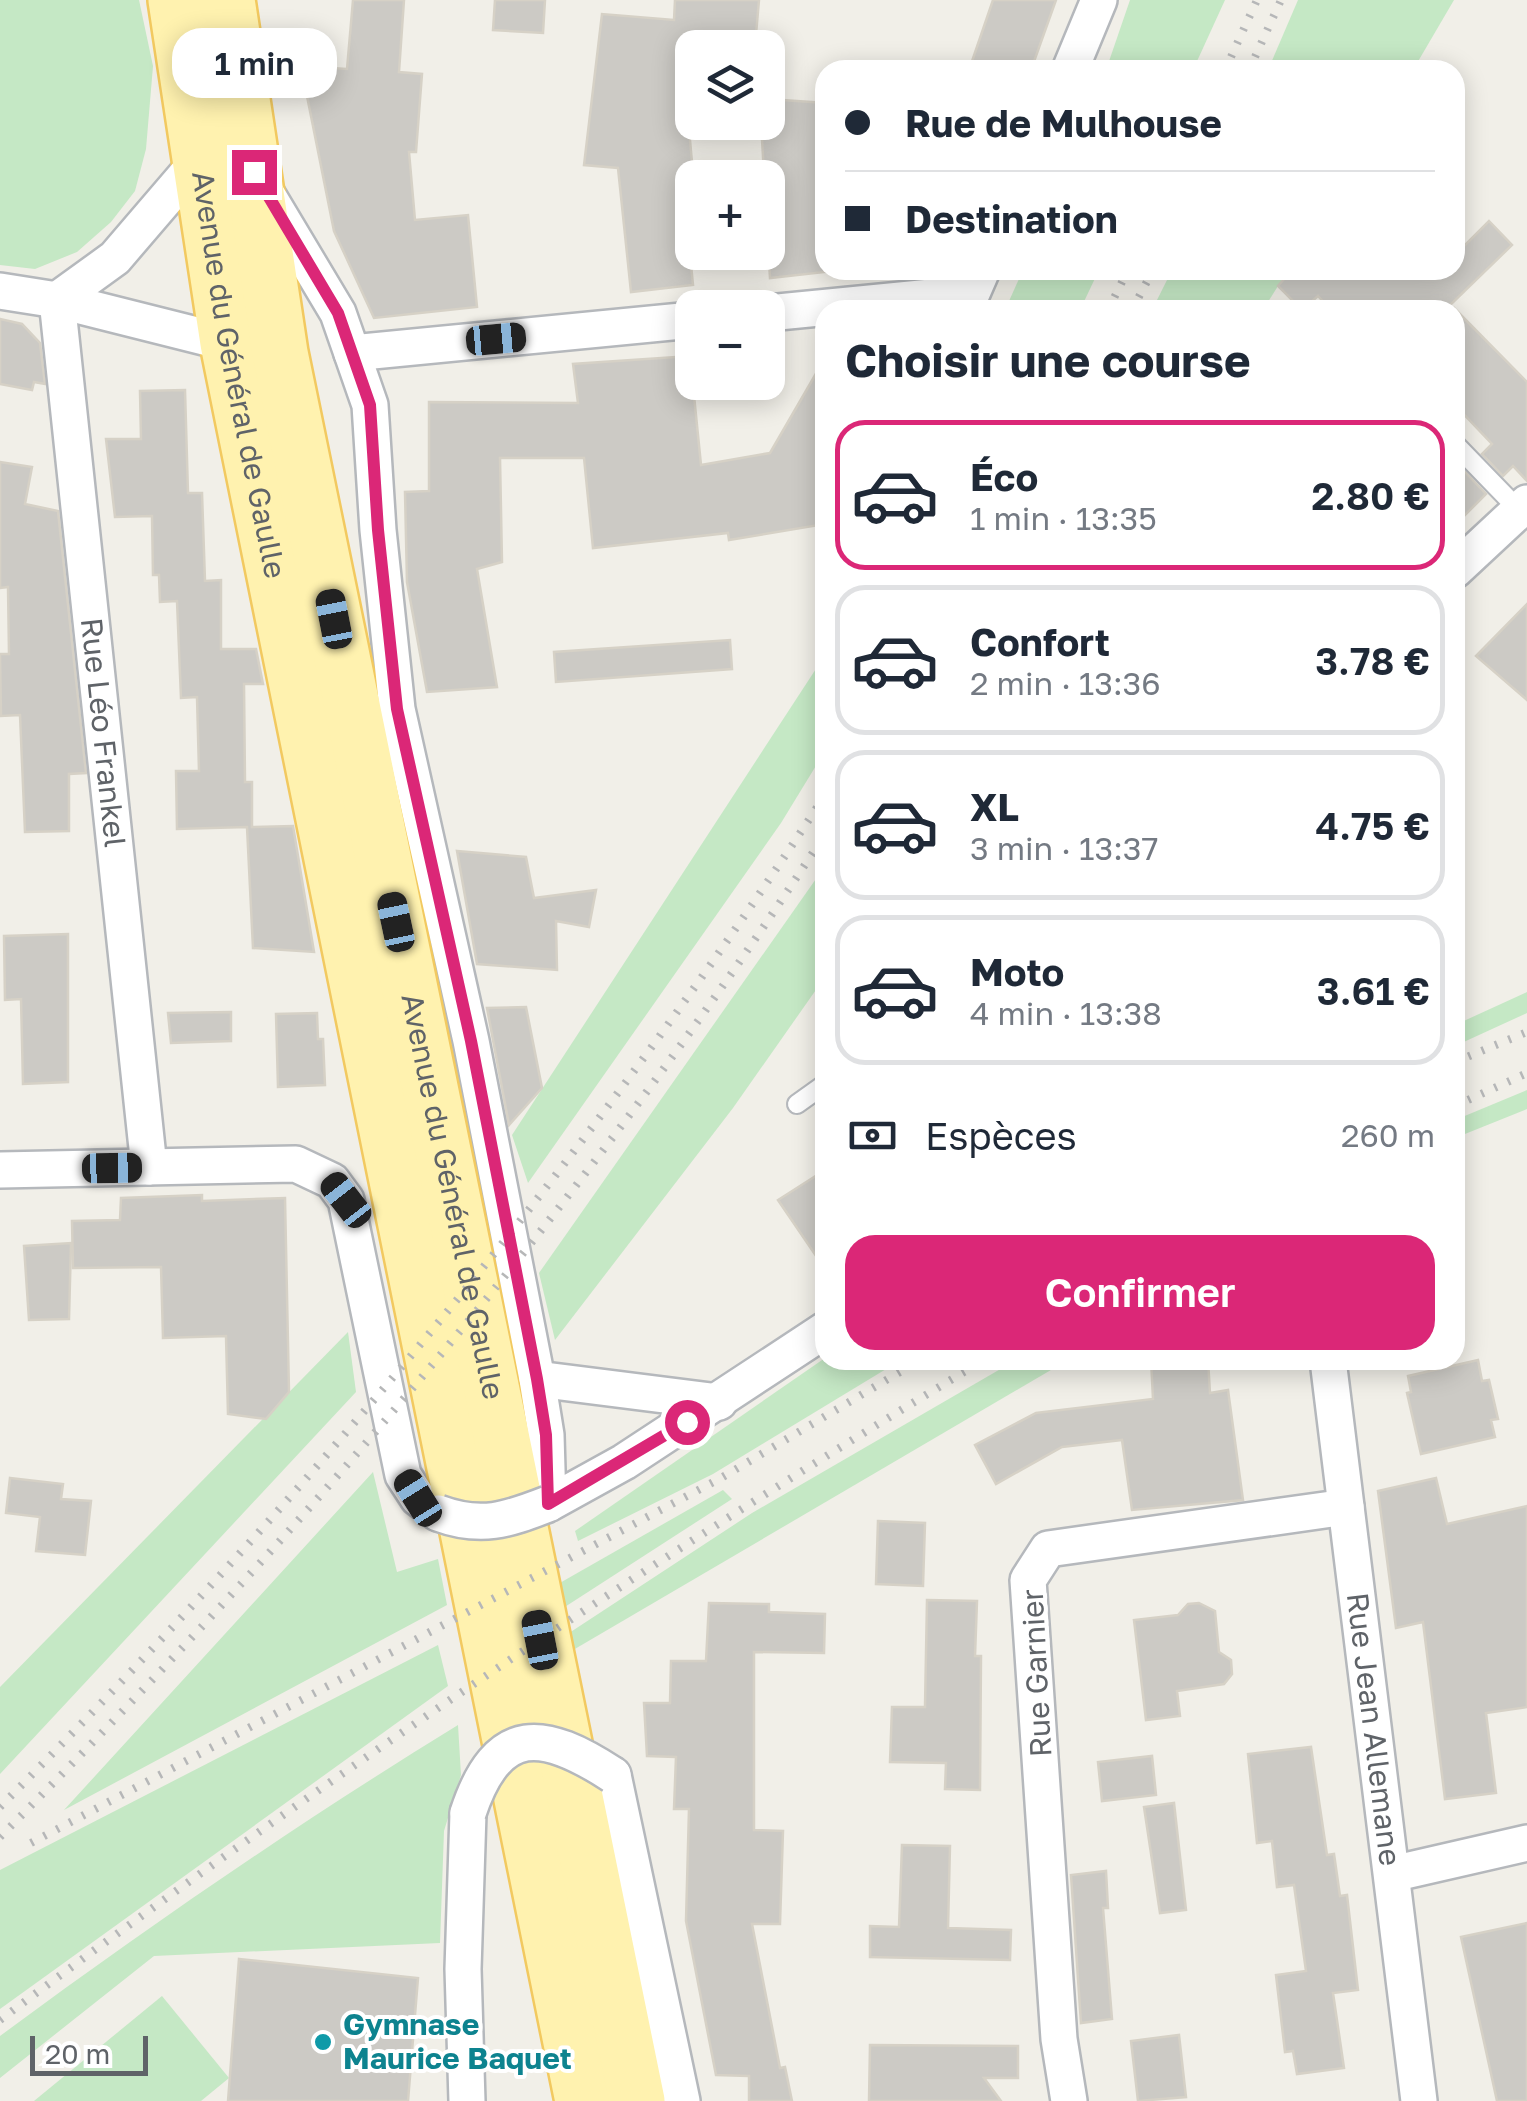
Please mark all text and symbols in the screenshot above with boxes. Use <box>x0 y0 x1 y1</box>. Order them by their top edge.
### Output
callout: 1 min <box>172 27 336 97</box>
map controls <box>675 30 785 400</box>
button: layers <box>675 30 785 140</box>
text: 1 min <box>214 44 295 82</box>
text: Rue de Mulhouse <box>905 100 1222 145</box>
route end <box>232 150 277 195</box>
button: + <box>675 160 785 270</box>
street label: Avenue du Général de Gaulle <box>185 168 294 581</box>
text: Destination <box>905 196 1118 241</box>
button: − <box>675 290 785 400</box>
car <box>465 321 527 357</box>
text: Choisir une course <box>845 333 1251 387</box>
icon: car <box>850 450 940 540</box>
text: Éco <box>970 454 1038 499</box>
text: 2.80 € <box>1312 473 1430 518</box>
text: 1 min · 13:35 <box>970 499 1157 537</box>
car <box>314 587 354 651</box>
icon: car <box>850 615 940 705</box>
street label: Rue Léo Frankel <box>74 616 134 849</box>
text: Confort <box>970 619 1110 664</box>
text: 3.78 € <box>1315 638 1430 683</box>
text: 2 min · 13:36 <box>970 664 1161 702</box>
icon: car <box>850 780 940 870</box>
text: XL <box>970 784 1019 829</box>
text: 4.75 € <box>1315 803 1430 848</box>
text: 3 min · 13:37 <box>970 829 1158 867</box>
car <box>375 890 417 954</box>
icon: car <box>850 945 940 1035</box>
text: Moto <box>970 949 1064 994</box>
text: 3.61 € <box>1317 968 1430 1013</box>
street label: Avenue du Général de Gaulle <box>394 990 512 1403</box>
text: 4 min · 13:38 <box>970 994 1162 1032</box>
icon: cash <box>845 1108 900 1163</box>
text: Espèces <box>925 1113 1077 1158</box>
text: 260 m <box>1341 1116 1435 1154</box>
car <box>82 1152 142 1184</box>
car <box>316 1167 376 1233</box>
button: Confirmer <box>845 1235 1435 1350</box>
route start <box>665 1400 710 1445</box>
car <box>389 1465 447 1531</box>
street label: Rue Garnier <box>1014 1588 1058 1758</box>
street label: Rue Jean Allemane <box>1340 1590 1409 1868</box>
car <box>520 1608 560 1672</box>
place label: Gymnase Maurice Baquet <box>343 2006 572 2076</box>
scale bar <box>30 2031 148 2076</box>
marker: Gymnase Maurice Baquet <box>312 2031 334 2053</box>
text: 20 m <box>45 2037 110 2070</box>

